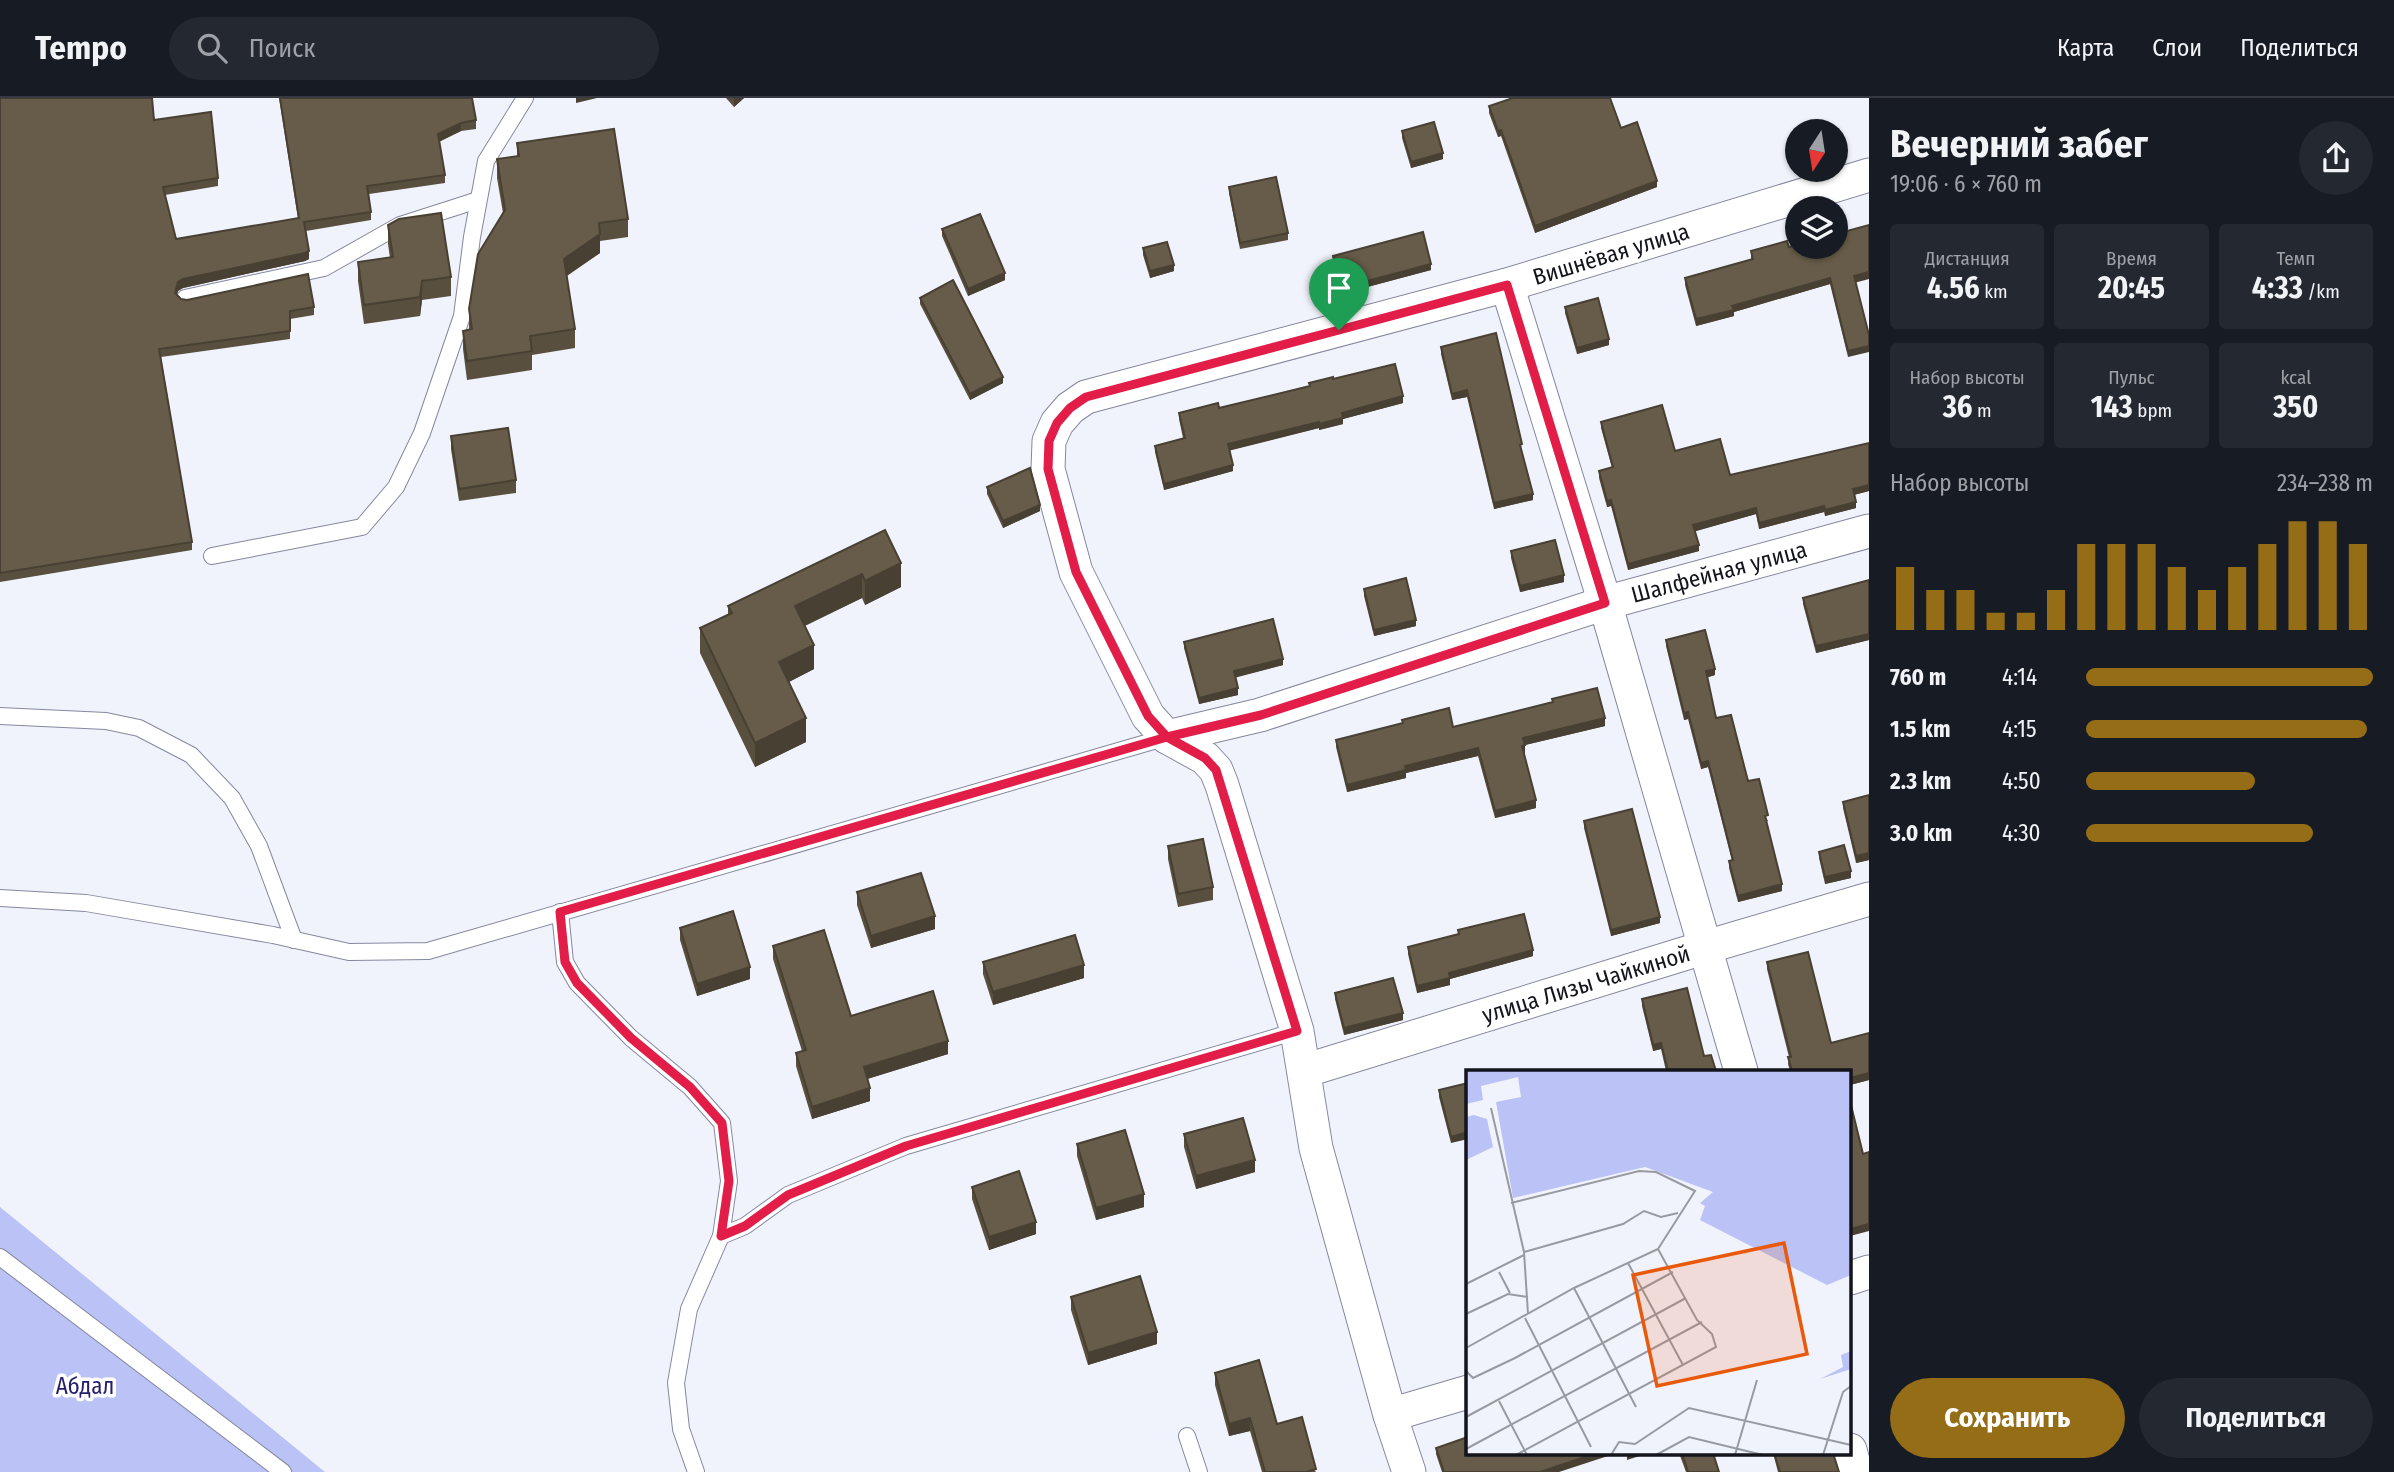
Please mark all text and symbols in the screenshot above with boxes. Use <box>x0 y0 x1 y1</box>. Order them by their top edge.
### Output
search box <box>169 17 659 80</box>
text: Tempo <box>35 28 127 68</box>
icon: search <box>193 29 231 67</box>
text: Поиск <box>249 33 315 64</box>
text: Карта <box>2057 34 2114 62</box>
text: Слои <box>2152 34 2202 62</box>
text: Поделиться <box>2240 34 2359 62</box>
north arrow <box>1785 119 1848 182</box>
map controls <box>1785 119 1848 259</box>
text: Вечерний забег <box>1890 121 2148 167</box>
button: share <box>2299 121 2373 195</box>
text: 19:06 · 6 × 760 m <box>1890 170 2042 198</box>
button: layers <box>1785 196 1848 259</box>
street label: Вишнёвая улица <box>1529 217 1693 291</box>
text: Дистанция <box>1925 247 2010 270</box>
text: Время <box>2106 247 2157 270</box>
text: Темп <box>2276 247 2315 270</box>
pin <box>1309 258 1369 330</box>
icon: arrive <box>1320 269 1358 307</box>
text: 4.56 <box>1927 270 1980 306</box>
text: 20:45 <box>2098 270 2165 306</box>
text: 4:33 <box>2252 270 2303 306</box>
text: km <box>1980 280 2008 303</box>
text: /km <box>2303 280 2340 303</box>
text: Набор высоты <box>1910 366 2025 389</box>
text: Пульс <box>2108 366 2155 389</box>
text: kcal <box>2280 366 2311 389</box>
text: 36 <box>1943 389 1973 425</box>
text: 143 <box>2091 389 2133 425</box>
text: 350 <box>2273 389 2318 425</box>
text: m <box>1973 399 1992 422</box>
text: bpm <box>2133 399 2172 422</box>
text: Набор высоты <box>1890 469 2029 497</box>
text: 234–238 m <box>2277 469 2373 497</box>
street label: Шалфейная улица <box>1628 535 1810 609</box>
text: 760 m <box>1890 663 1946 691</box>
text: 4:14 <box>2002 663 2037 691</box>
text: 1.5 km <box>1890 715 1951 743</box>
text: 4:15 <box>2002 715 2037 743</box>
text: 2.3 km <box>1890 767 1951 795</box>
text: 4:50 <box>2002 767 2041 795</box>
text: 3.0 km <box>1890 819 1952 847</box>
text: 4:30 <box>2002 819 2041 847</box>
street label: улица Лизы Чайкиной <box>1479 939 1693 1029</box>
inset map <box>1466 1070 1852 1454</box>
park label: Абдал <box>56 1372 114 1400</box>
button: Сохранить <box>1890 1378 2125 1458</box>
button: Поделиться <box>2139 1378 2373 1458</box>

